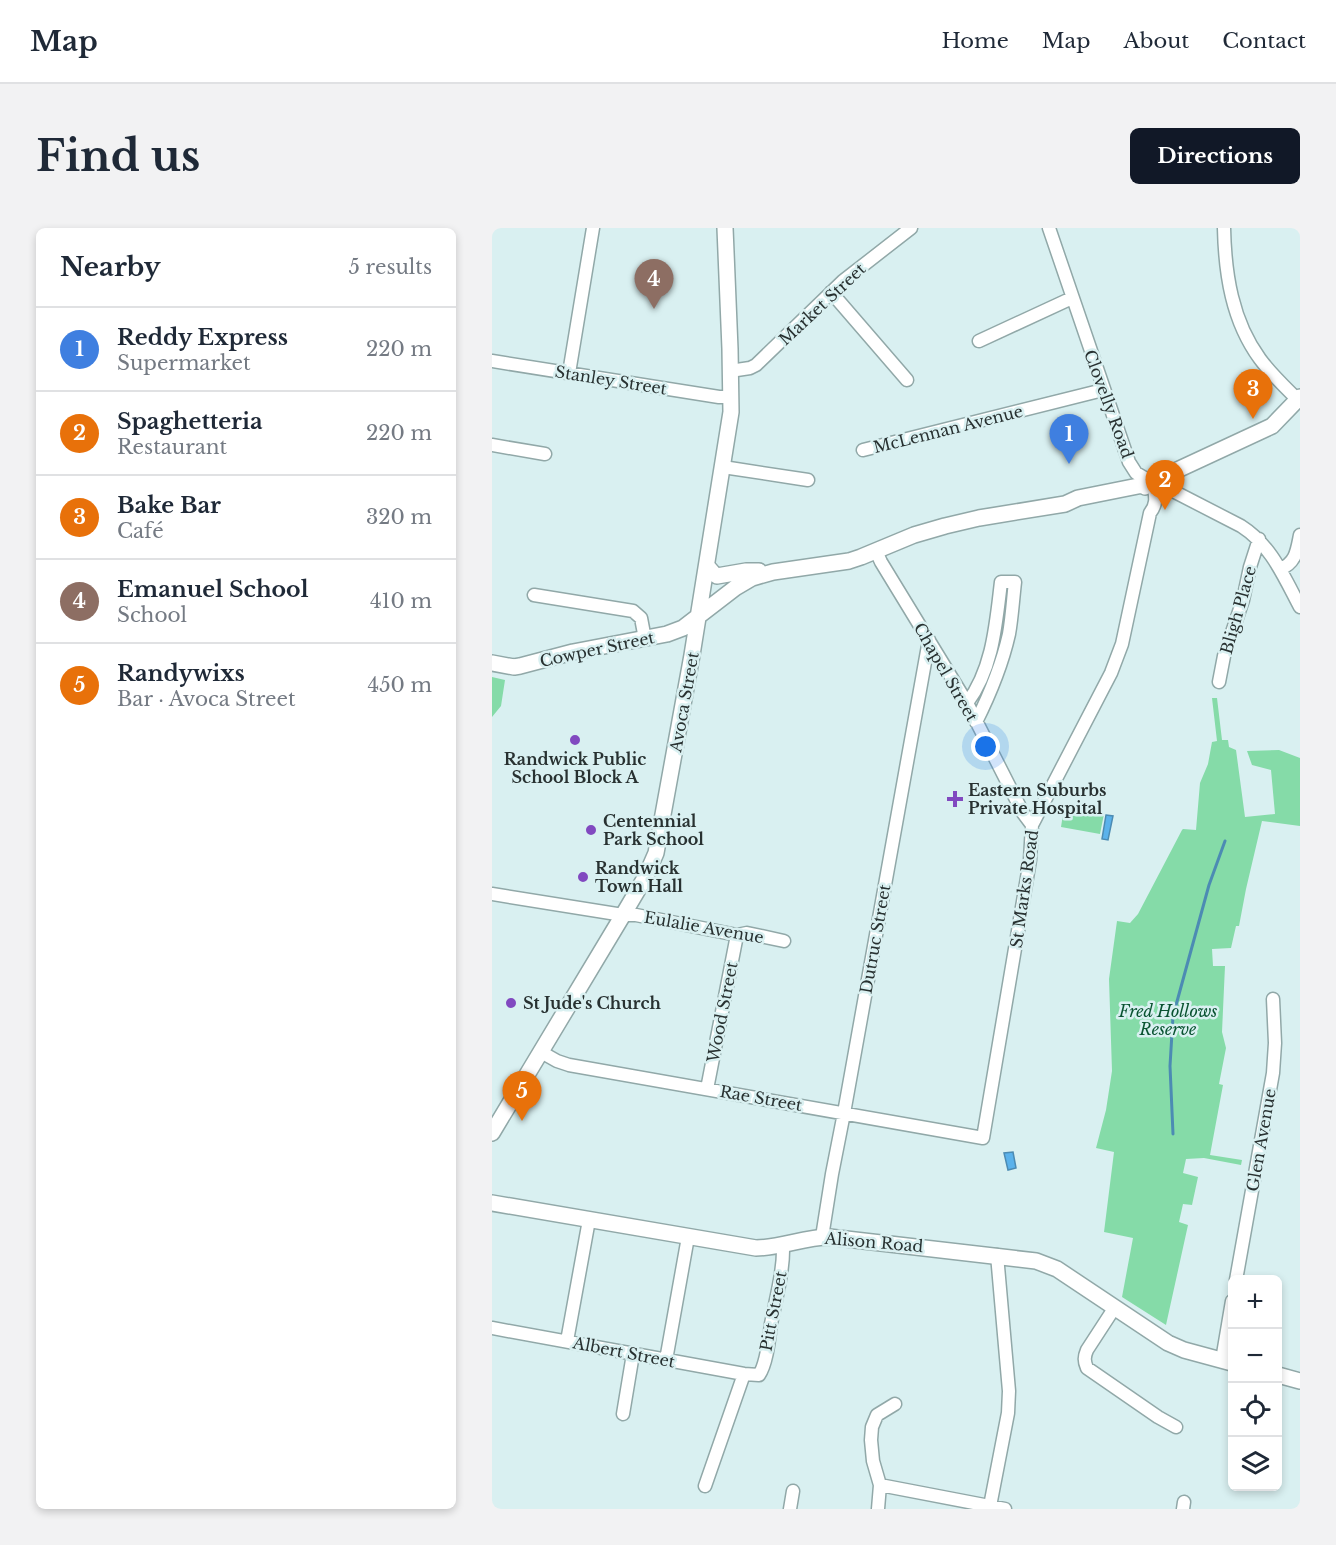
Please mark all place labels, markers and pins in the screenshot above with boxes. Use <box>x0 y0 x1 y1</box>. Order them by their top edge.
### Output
pin: 4 <box>634 260 674 309</box>
pin: 3 <box>1234 370 1272 419</box>
pin: 1 <box>1050 414 1088 464</box>
pin: 2 <box>1146 460 1184 510</box>
marker: Randwick Public School Block A <box>568 733 582 747</box>
place label: Randwick Public School Block A <box>504 749 646 787</box>
place label: Eastern Suburbs Private Hospital <box>968 780 1106 818</box>
marker: Eastern Suburbs Private Hospital <box>946 790 964 808</box>
place label: Centennial Park School <box>603 811 704 849</box>
marker: Centennial Park School <box>584 823 598 837</box>
place label: Randwick Town Hall <box>595 858 683 896</box>
marker: Randwick Town Hall <box>576 870 590 884</box>
place label: St Jude's Church <box>523 993 661 1013</box>
marker: St Jude's Church <box>504 996 518 1010</box>
pin: 5 <box>502 1072 542 1121</box>

